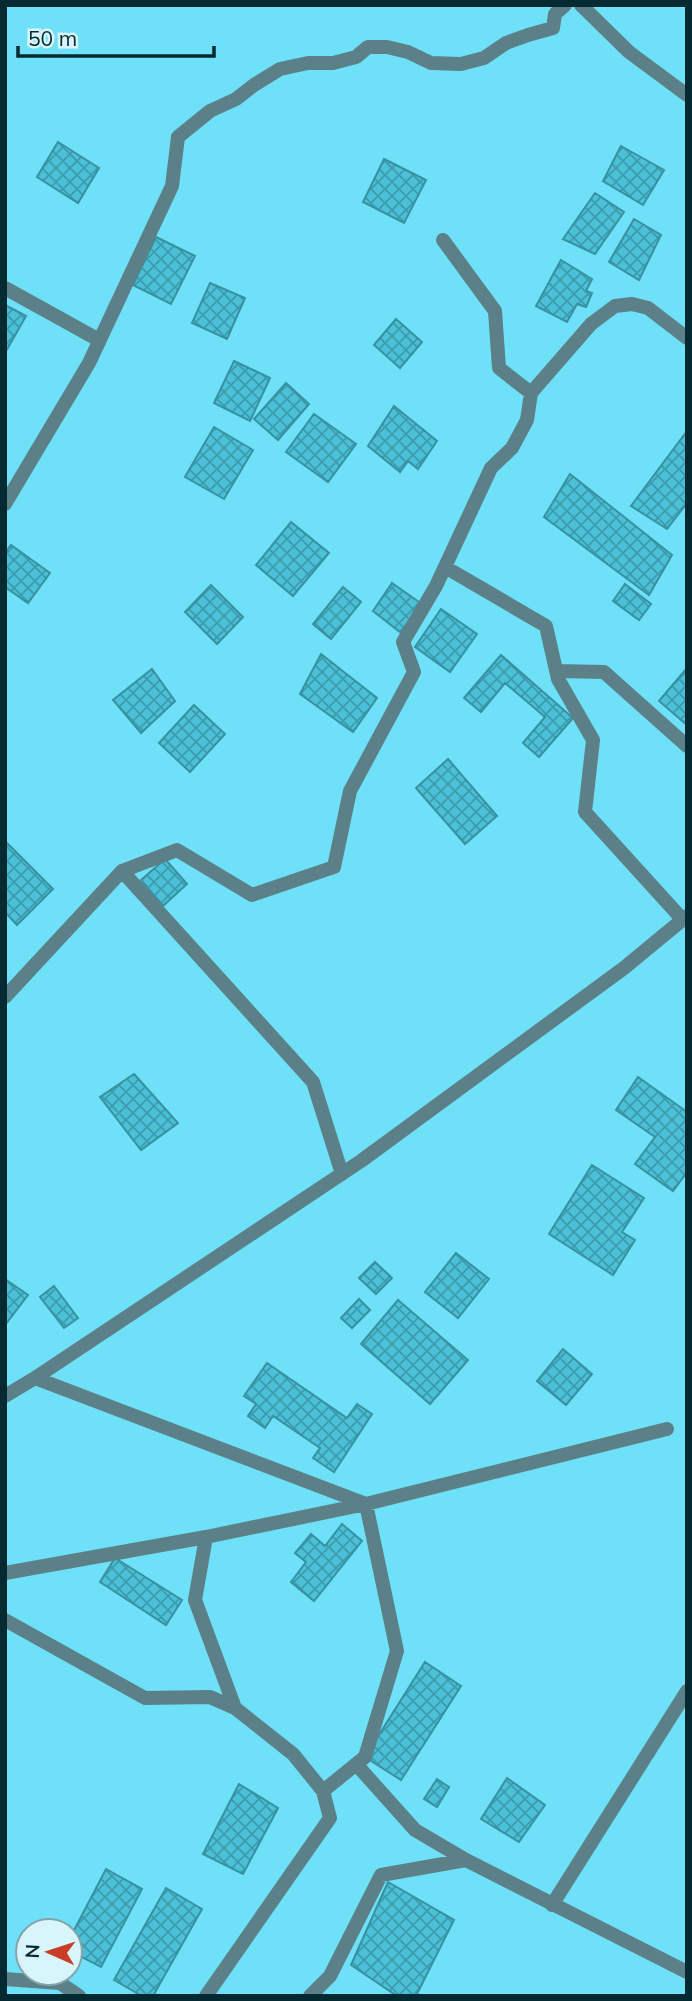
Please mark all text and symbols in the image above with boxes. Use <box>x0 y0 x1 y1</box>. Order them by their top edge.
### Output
scale bar <box>18 14 214 58</box>
text: 50 m <box>28 25 77 51</box>
north arrow <box>14 1917 84 1987</box>
text: N <box>20 1943 44 1959</box>

